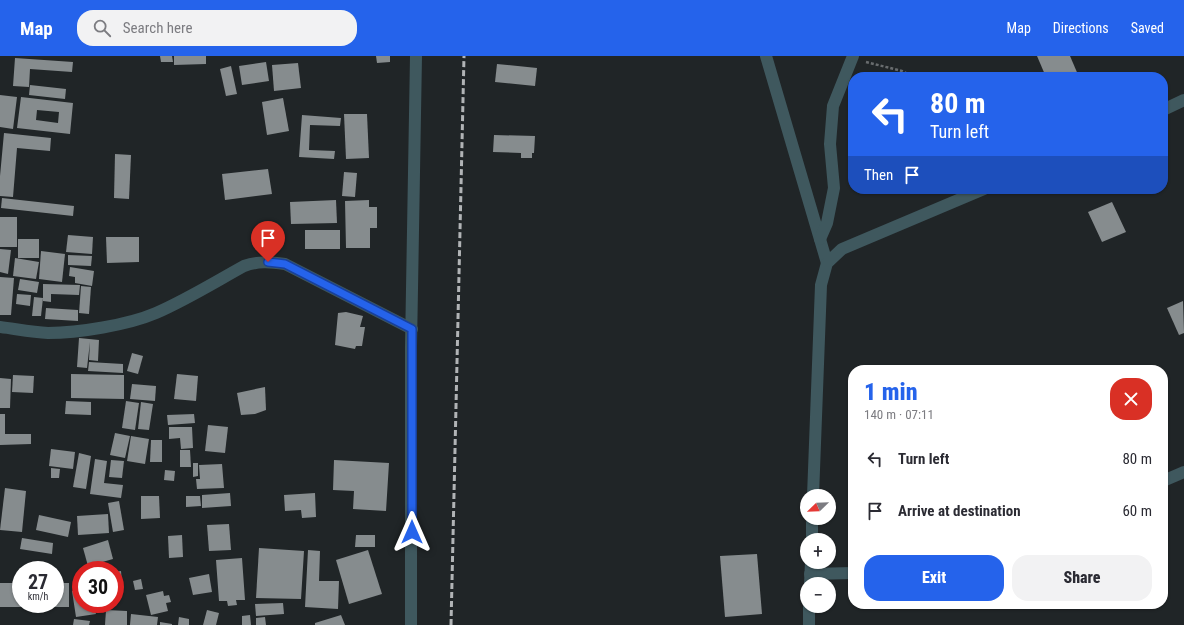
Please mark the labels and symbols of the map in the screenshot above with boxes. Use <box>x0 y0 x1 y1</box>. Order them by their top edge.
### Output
pin <box>251 221 285 262</box>
north arrow <box>800 489 836 525</box>
position arrow <box>391 511 433 553</box>
speed limit sign: 30 <box>72 561 124 613</box>

